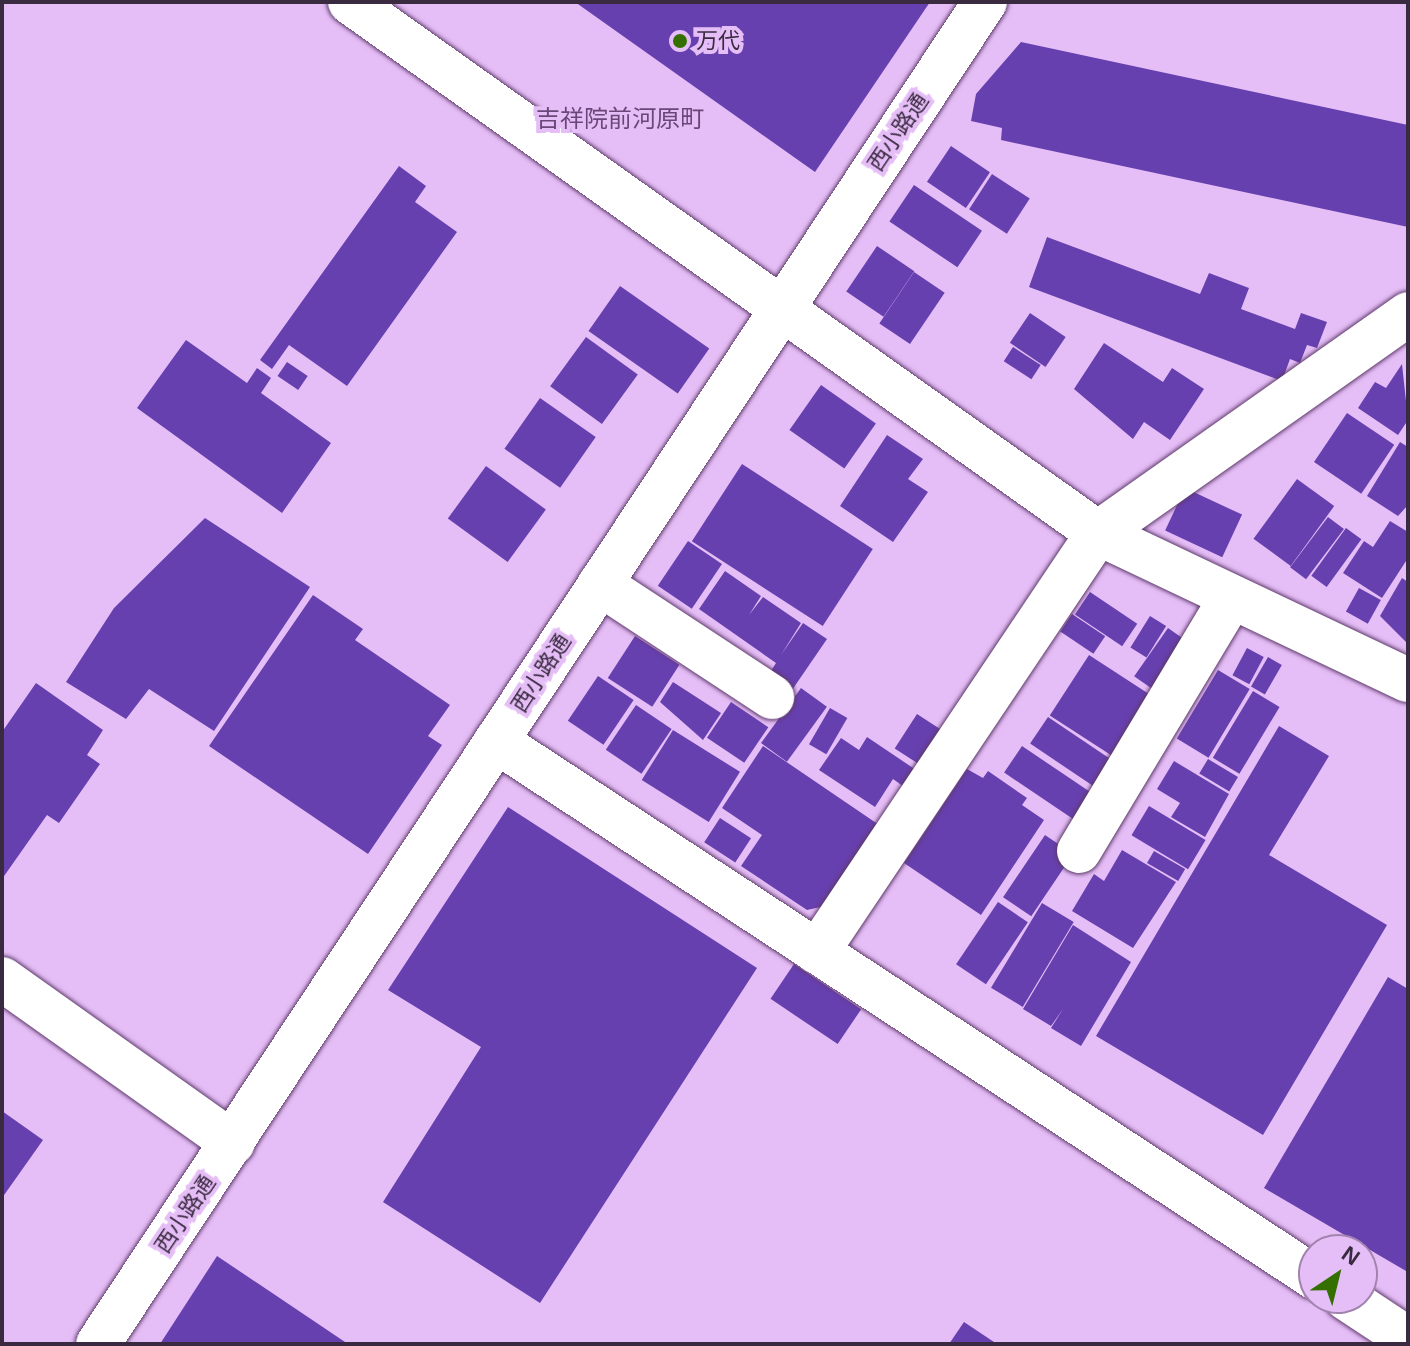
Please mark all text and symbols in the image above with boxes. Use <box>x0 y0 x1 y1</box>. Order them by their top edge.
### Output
place label: 万代 <box>696 28 740 54</box>
marker: 万代 <box>671 32 689 50</box>
street label: 西小路通 <box>862 88 934 176</box>
district label: 吉祥院前河原町 <box>536 105 704 133</box>
street label: 西小路通 <box>506 629 576 717</box>
street label: 西小路通 <box>149 1170 221 1258</box>
north arrow <box>1298 1234 1378 1314</box>
text: N <box>1337 1241 1365 1270</box>

